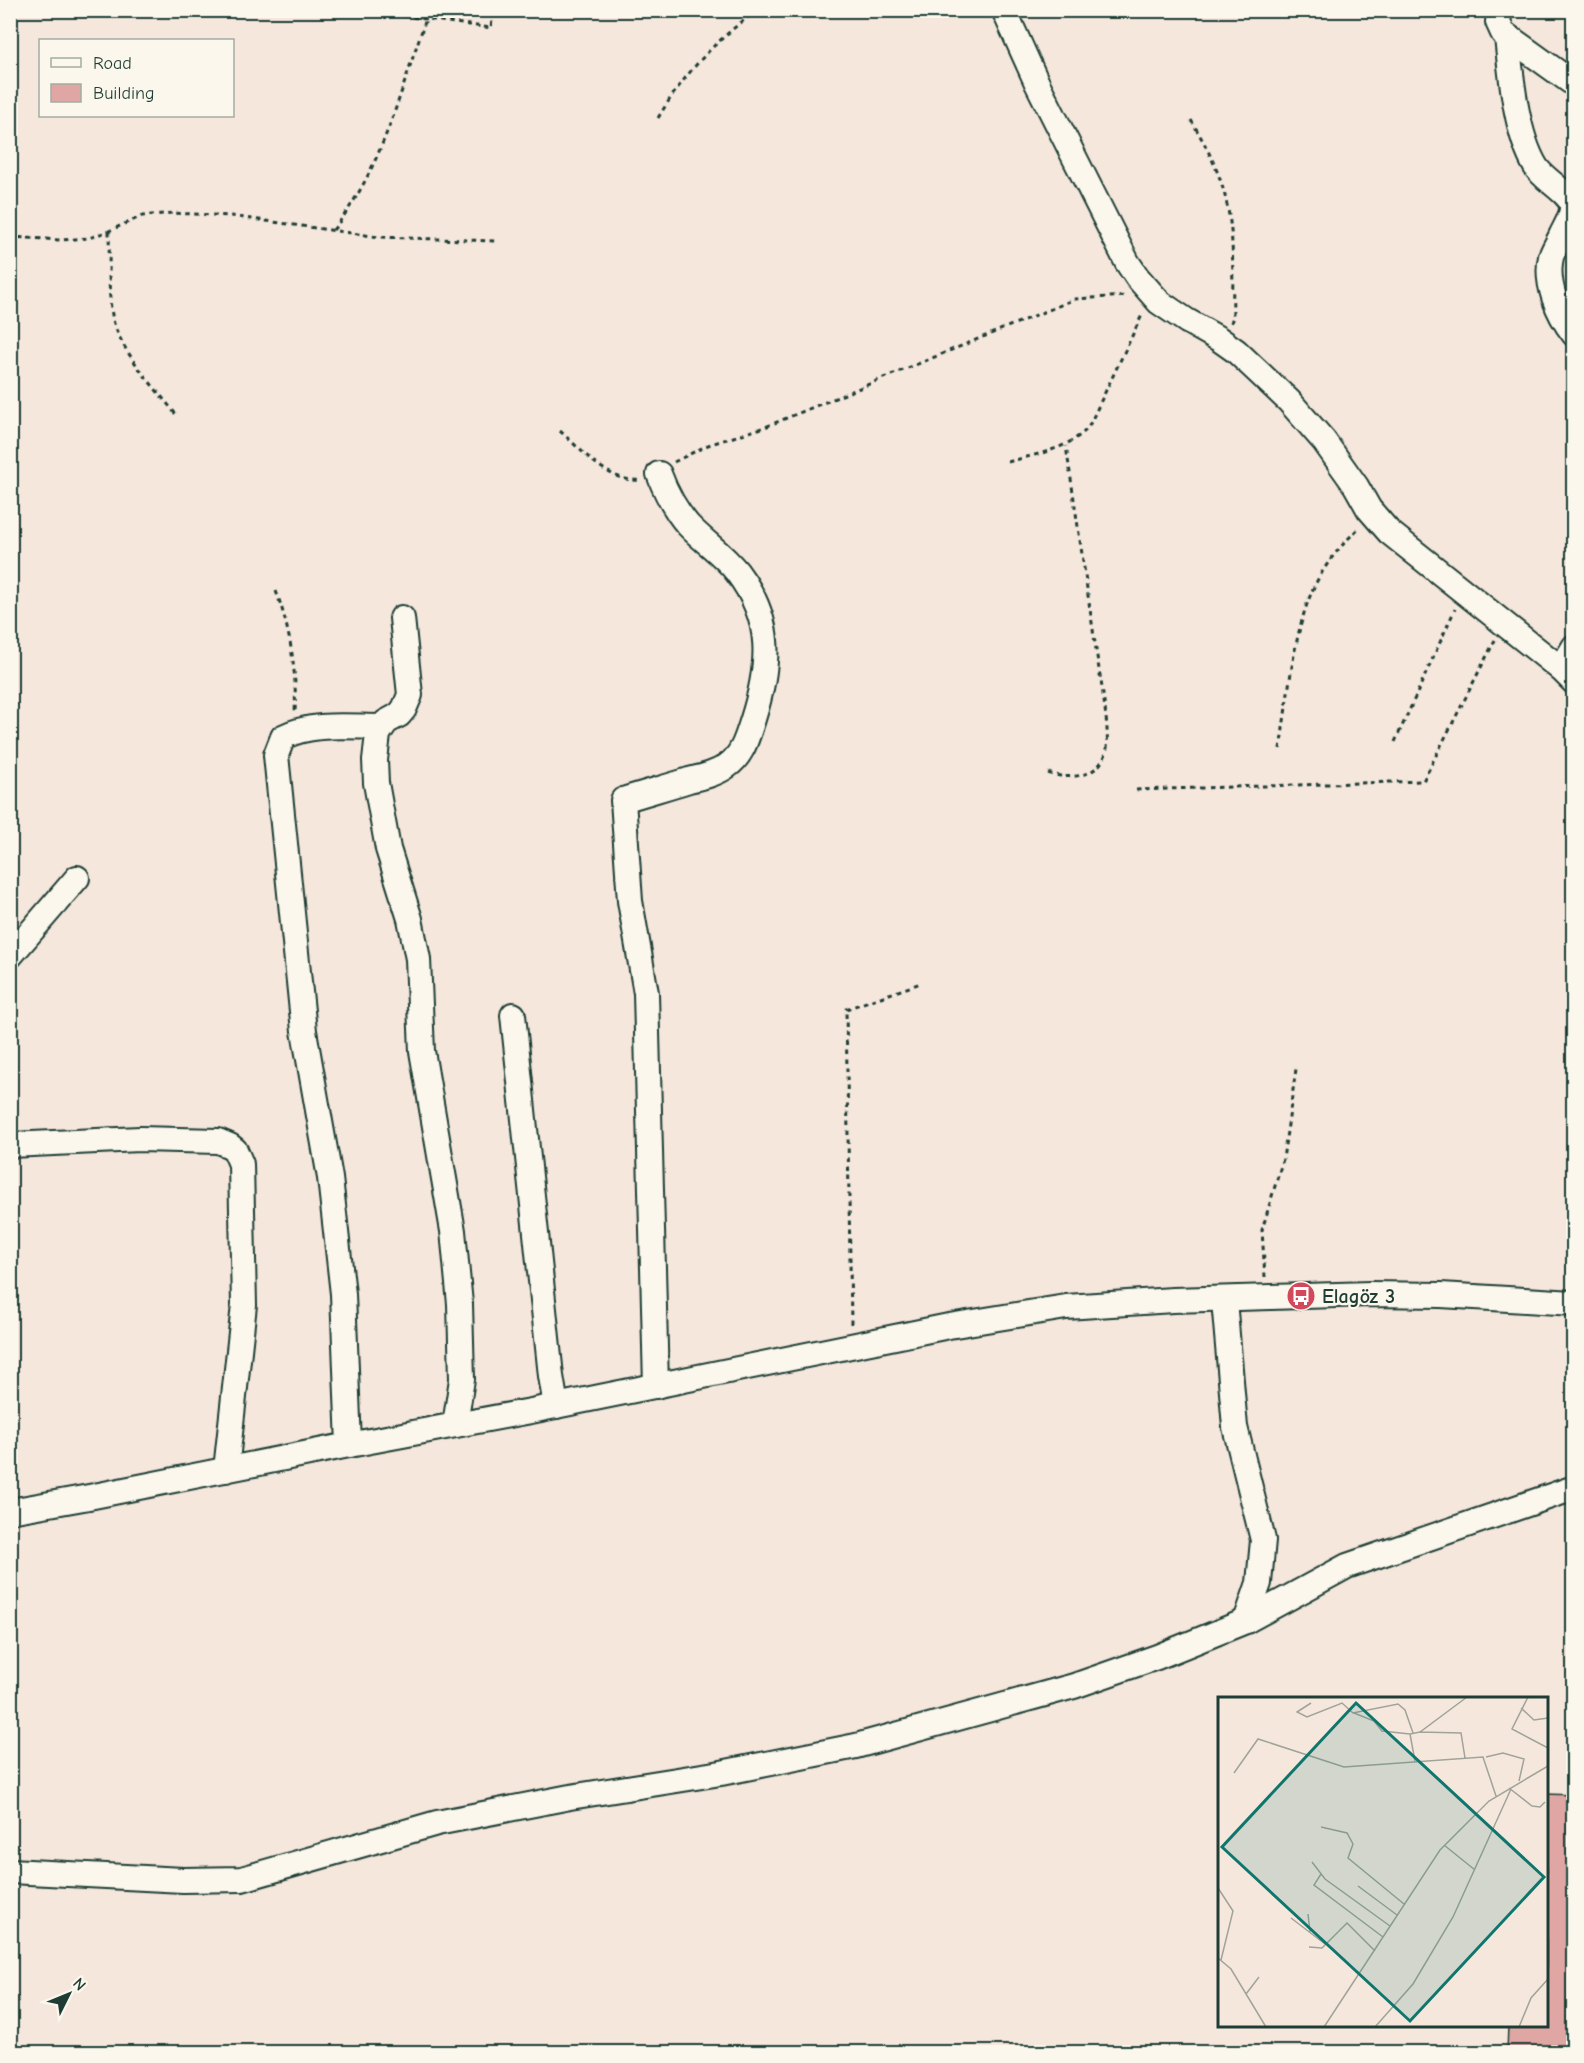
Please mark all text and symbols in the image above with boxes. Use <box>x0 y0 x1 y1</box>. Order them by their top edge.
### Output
legend <box>39 39 234 117</box>
text: Road <box>93 53 132 74</box>
text: Building <box>93 83 155 104</box>
bus stop icon: Elagöz 3 <box>1285 1280 1317 1312</box>
place label: Elagöz 3 <box>1322 1285 1395 1308</box>
inset map <box>1218 1697 1548 2027</box>
north arrow <box>39 1964 99 2024</box>
text: N <box>69 1974 89 1994</box>

